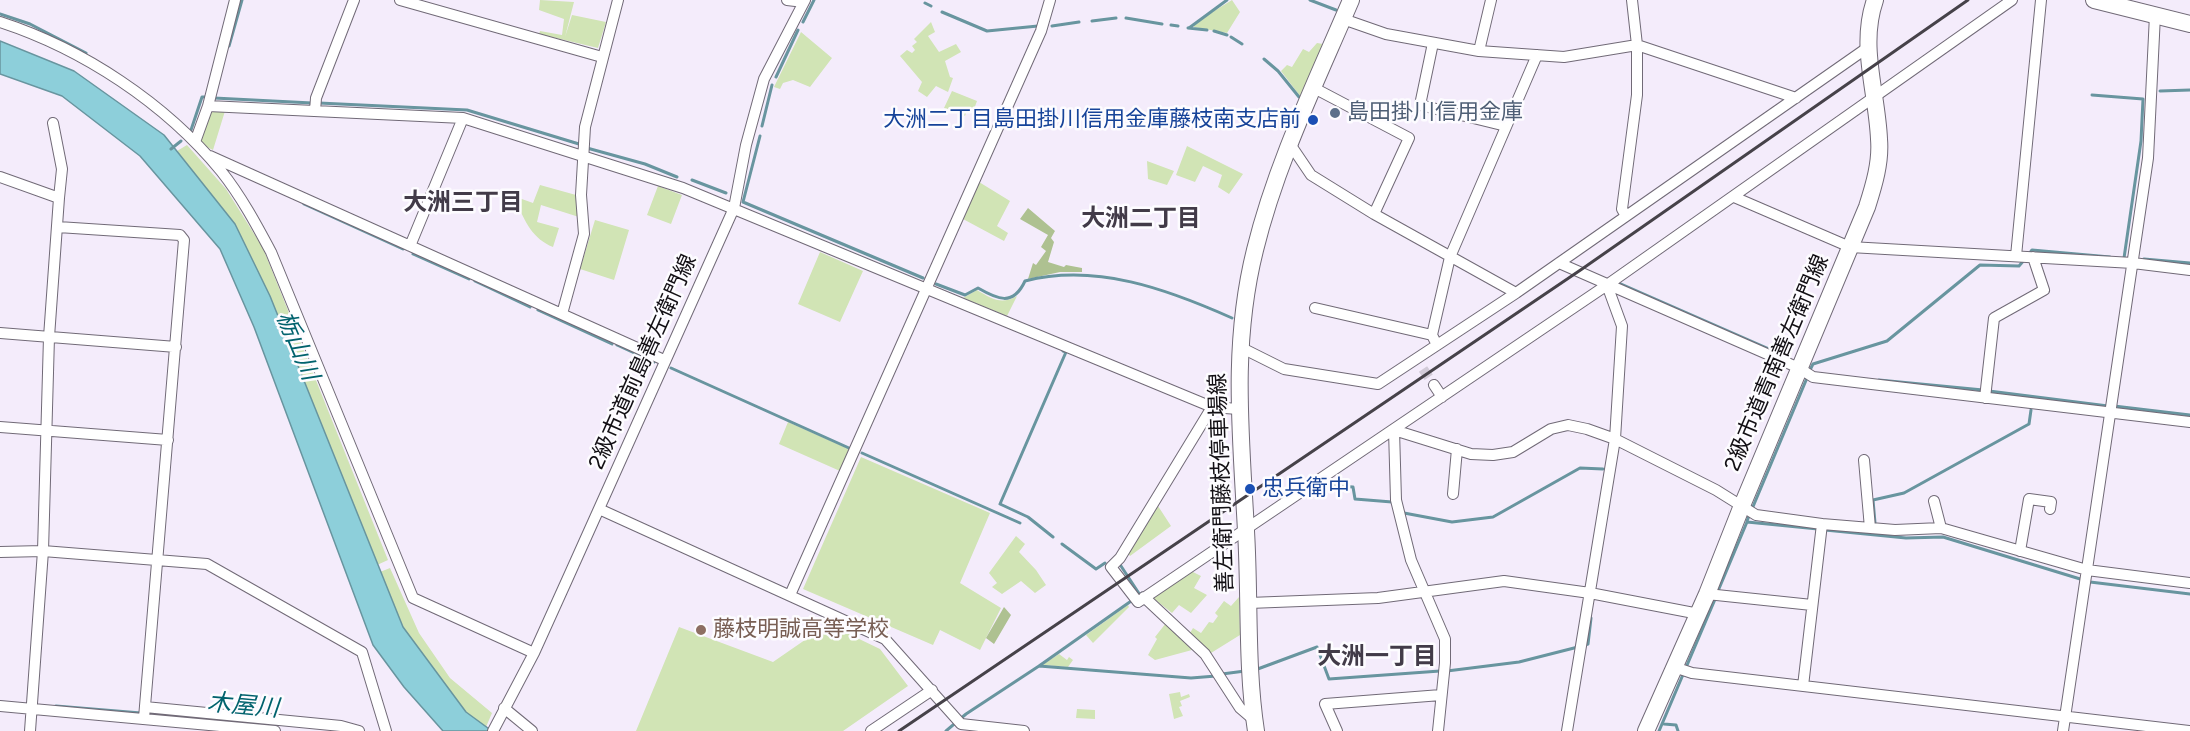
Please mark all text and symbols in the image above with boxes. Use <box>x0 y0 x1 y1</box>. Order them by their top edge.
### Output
place label: 島田掛川信用金庫 <box>1347 100 1523 126</box>
marker: 島田掛川信用金庫 <box>1328 106 1342 120</box>
place label: 大洲二丁目島田掛川信用金庫藤枝南支店前 <box>883 107 1301 133</box>
marker: 大洲二丁目島田掛川信用金庫藤枝南支店前 <box>1306 113 1320 127</box>
district label: 大洲三丁目 <box>403 189 523 217</box>
district label: 大洲二丁目 <box>1081 205 1201 233</box>
street label: 2級市道前島善左衛門線 <box>584 251 702 473</box>
street label: 2級市道青南善左衛門線 <box>1719 251 1835 475</box>
water label: 栃山川 <box>270 307 324 385</box>
street label: 善左衛門藤枝停車場線 <box>1205 373 1239 593</box>
place label: 忠兵衛中 <box>1262 476 1350 502</box>
marker: 忠兵衛中 <box>1243 482 1257 496</box>
place label: 藤枝明誠高等学校 <box>713 617 889 643</box>
marker: 藤枝明誠高等学校 <box>694 623 708 637</box>
district label: 大洲一丁目 <box>1317 643 1437 671</box>
water label: 木屋川 <box>206 689 280 723</box>

